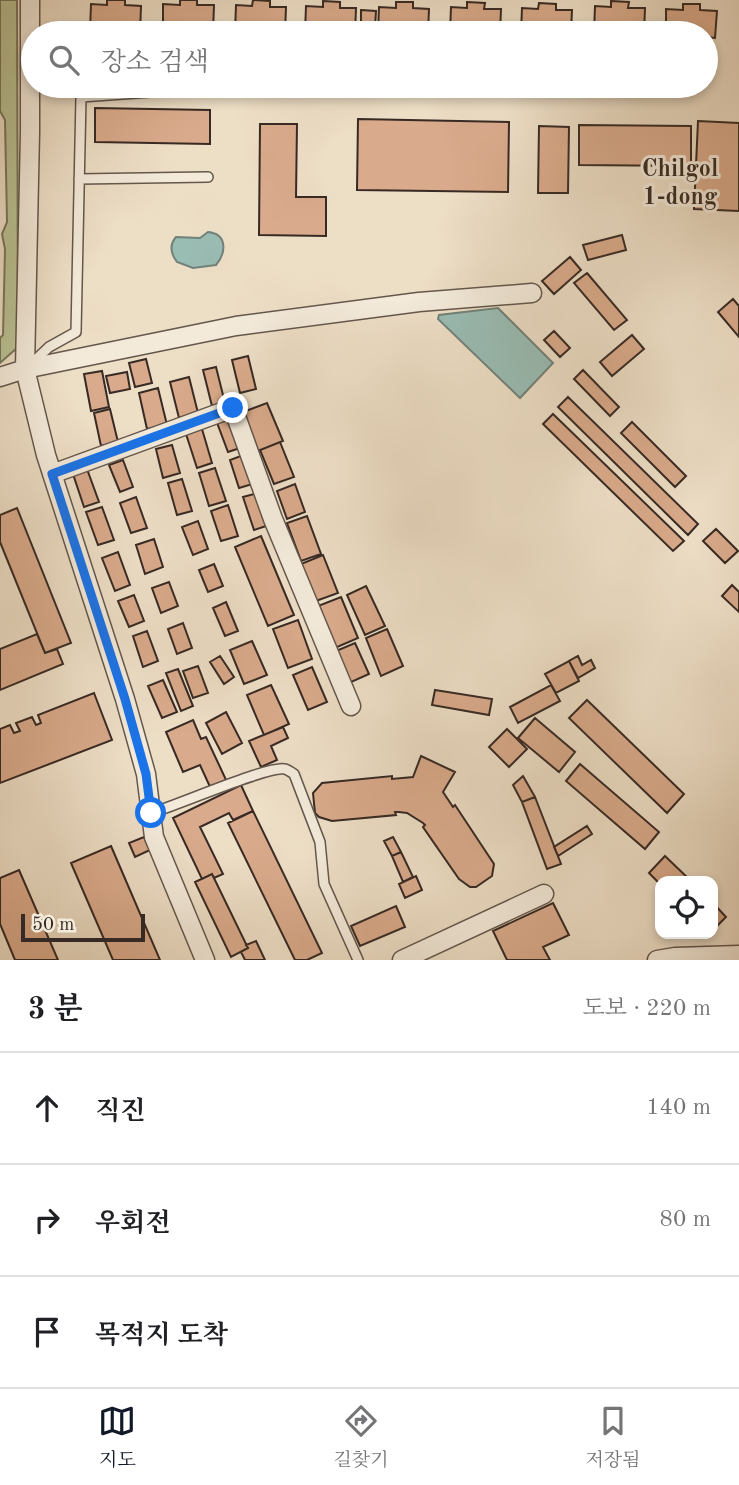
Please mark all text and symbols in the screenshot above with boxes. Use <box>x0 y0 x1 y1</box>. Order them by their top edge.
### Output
search box <box>21 21 718 98</box>
icon: search <box>45 41 83 79</box>
text: 장소 검색 <box>101 50 209 76</box>
district label: Chilgol 1-dong <box>642 158 718 210</box>
route end <box>217 392 248 423</box>
route start <box>135 797 166 828</box>
map controls <box>655 876 718 939</box>
button: locate <box>655 876 718 939</box>
scale bar <box>21 911 145 943</box>
text: 50 m <box>32 916 74 935</box>
text: 3 분 <box>28 995 83 1025</box>
text: 도보 · 220 m <box>583 997 711 1020</box>
icon: ahead <box>28 1089 66 1127</box>
text: 140 m <box>646 1096 711 1119</box>
text: 직진 <box>95 1099 145 1125</box>
icon: right <box>28 1201 66 1239</box>
text: 80 m <box>660 1208 711 1231</box>
text: 우회전 <box>95 1211 170 1237</box>
icon: arrive <box>28 1313 66 1351</box>
text: 목적지 도착 <box>95 1323 228 1349</box>
tab: 지도 <box>98 1402 136 1473</box>
tab: 길찾기 <box>333 1402 388 1473</box>
tab: 저장됨 <box>585 1402 641 1473</box>

